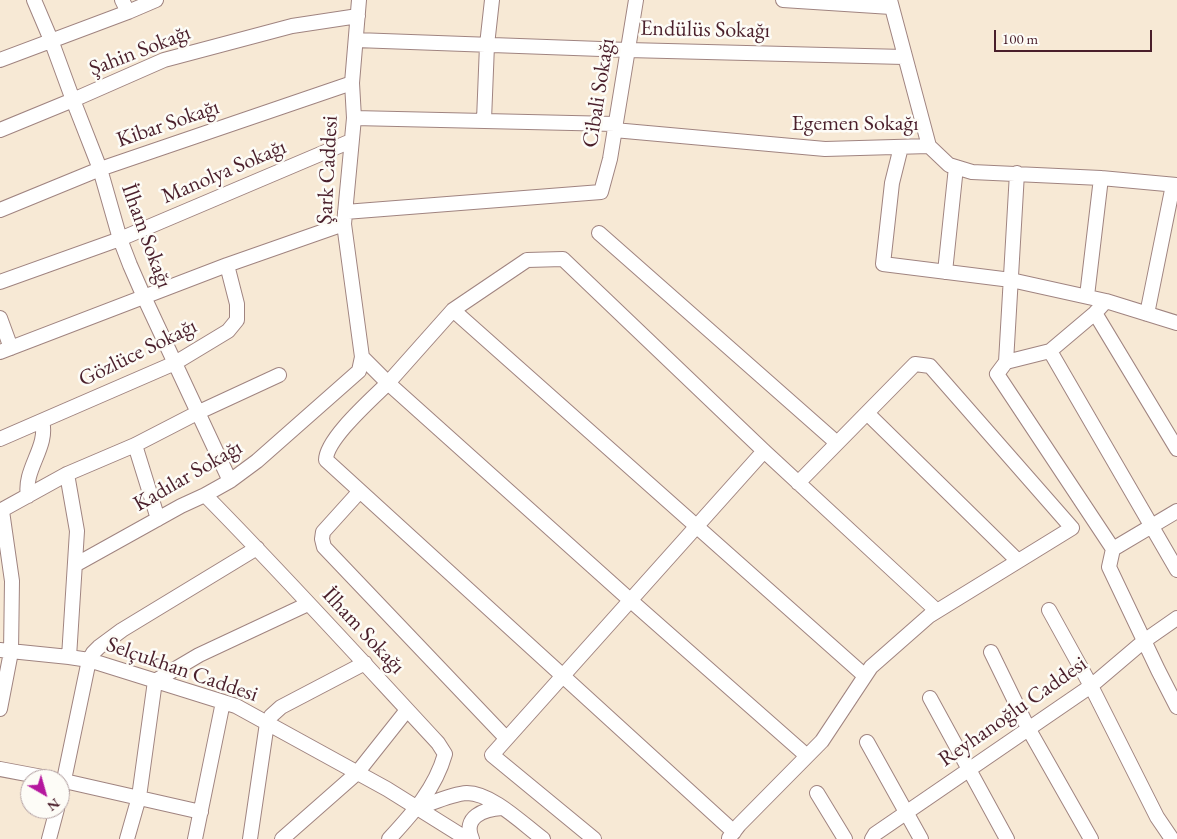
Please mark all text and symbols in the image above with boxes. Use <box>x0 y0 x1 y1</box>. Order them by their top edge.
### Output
street label: Endülüs Sokağı <box>640 16 770 44</box>
street label: Şahin Sokağı <box>86 20 194 82</box>
scale bar <box>997 20 1154 52</box>
text: 100 m <box>1002 29 1038 48</box>
street label: Cibali Sokağı <box>577 36 621 150</box>
street label: Kibar Sokağı <box>113 94 223 154</box>
street label: Egemen Sokağı <box>791 111 919 137</box>
street label: Şark Caddesi <box>312 115 344 225</box>
street label: Manolya Sokağı <box>158 134 290 210</box>
street label: İlham Sokağı <box>115 180 177 292</box>
street label: Gözlüce Sokağı <box>75 313 201 393</box>
street label: Kadılar Sokağı <box>129 434 247 518</box>
street label: İlham Sokağı <box>316 582 410 680</box>
street label: Selçukhan Caddesi <box>103 632 261 708</box>
street label: Reyhanoğlu Caddesi <box>934 651 1092 773</box>
north arrow <box>20 769 70 819</box>
text: N <box>44 794 64 816</box>

